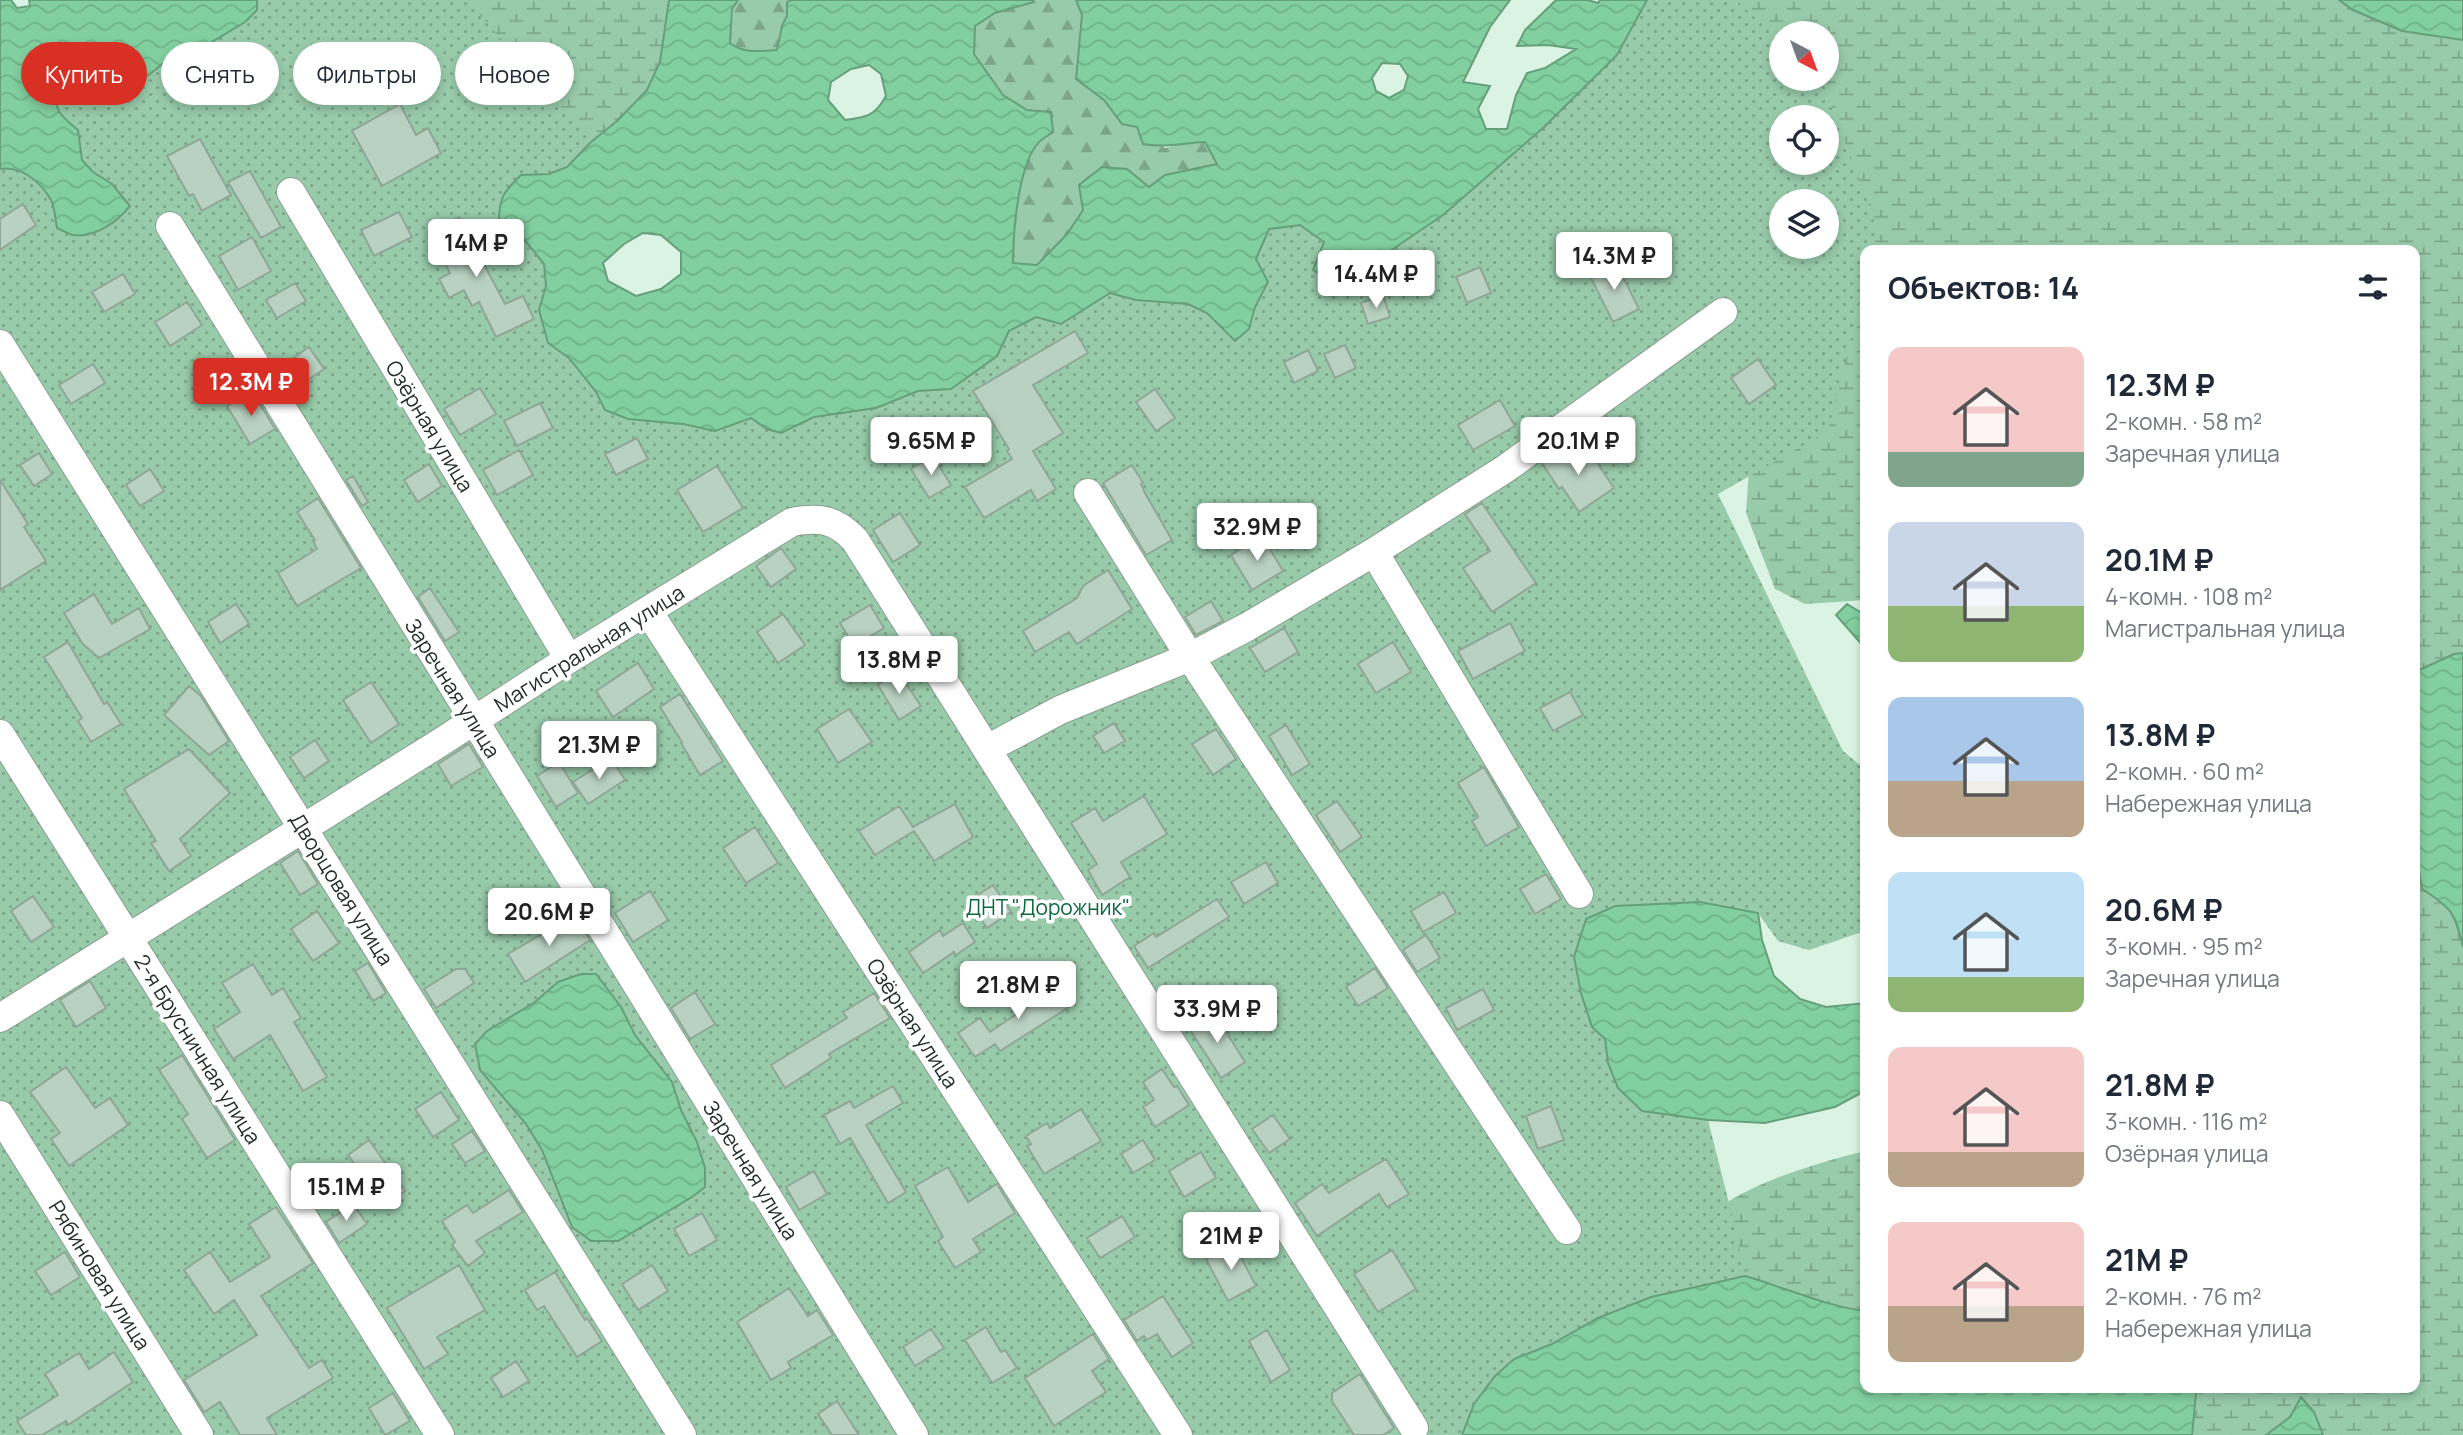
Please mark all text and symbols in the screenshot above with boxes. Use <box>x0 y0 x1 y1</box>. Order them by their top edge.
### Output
north arrow <box>1769 21 1839 91</box>
map controls <box>1769 21 1839 259</box>
chip: Купить <box>21 42 147 105</box>
chip: Снять <box>161 42 279 105</box>
chip: Фильтры <box>293 42 441 105</box>
chip: Новое <box>455 42 574 105</box>
button: locate <box>1769 105 1839 175</box>
button: layers <box>1769 189 1839 259</box>
pin: 14M ₽ <box>427 219 525 279</box>
text: 14M ₽ <box>444 226 508 258</box>
pin: 14.3M ₽ <box>1549 232 1679 292</box>
text: 14.3M ₽ <box>1572 239 1656 271</box>
pin: 14.4M ₽ <box>1311 250 1441 310</box>
text: 14.4M ₽ <box>1334 257 1418 289</box>
text: Объектов: 14 <box>1888 267 2079 308</box>
icon: filters <box>2354 268 2392 306</box>
street label: Озёрная улица <box>380 355 480 497</box>
pin: 12.3M ₽ <box>186 358 316 418</box>
text: 12.3M ₽ <box>2105 364 2215 405</box>
text: 12.3M ₽ <box>209 365 293 397</box>
icon: home <box>1944 375 2028 459</box>
text: 2-комн. · 58 m² <box>2105 405 2262 437</box>
pin: 9.65M ₽ <box>866 418 996 477</box>
pin: 20.1M ₽ <box>1513 418 1643 477</box>
text: 9.65M ₽ <box>887 424 975 456</box>
text: 20.1M ₽ <box>1536 424 1620 456</box>
text: Заречная улица <box>2105 437 2280 469</box>
pin: 32.9M ₽ <box>1192 504 1322 563</box>
text: 32.9M ₽ <box>1213 510 1301 542</box>
text: 20.1M ₽ <box>2105 539 2213 580</box>
icon: home <box>1944 550 2028 634</box>
street label: Магистральная улица <box>489 578 689 718</box>
text: 4-комн. · 108 m² <box>2105 580 2272 612</box>
text: Магистральная улица <box>2105 612 2345 644</box>
street label: Заречная улица <box>399 613 507 763</box>
pin: 13.8M ₽ <box>834 636 964 696</box>
text: 13.8M ₽ <box>857 643 941 675</box>
text: 13.8M ₽ <box>2105 714 2215 755</box>
pin: 21.3M ₽ <box>534 722 664 781</box>
icon: home <box>1944 725 2028 809</box>
text: 21.3M ₽ <box>557 728 641 760</box>
text: 2-комн. · 60 m² <box>2105 755 2264 787</box>
text: Набережная улица <box>2105 787 2312 819</box>
street label: Дворцовая улица <box>284 807 400 971</box>
pin: 20.6M ₽ <box>484 888 614 948</box>
text: 20.6M ₽ <box>2105 889 2223 930</box>
park label: ДНТ "Дорожник" <box>966 893 1130 921</box>
text: 20.6M ₽ <box>504 895 594 927</box>
icon: home <box>1944 900 2028 984</box>
text: 3-комн. · 95 m² <box>2105 930 2263 962</box>
street label: 2-я Брусничная улица <box>128 949 268 1149</box>
street label: Озёрная улица <box>861 953 965 1093</box>
pin: 21.8M ₽ <box>953 962 1083 1021</box>
text: Заречная улица <box>2105 962 2280 994</box>
text: 21.8M ₽ <box>976 968 1060 1000</box>
pin: 33.9M ₽ <box>1152 986 1282 1045</box>
text: 33.9M ₽ <box>1173 992 1261 1024</box>
text: 21.8M ₽ <box>2105 1064 2215 1105</box>
icon: home <box>1944 1075 2028 1159</box>
street label: Заречная улица <box>697 1095 805 1245</box>
text: 3-комн. · 116 m² <box>2105 1105 2267 1137</box>
text: Озёрная улица <box>2105 1137 2269 1169</box>
pin: 15.1M ₽ <box>281 1164 411 1223</box>
text: 15.1M ₽ <box>307 1170 385 1202</box>
street label: Рябиновая улица <box>43 1195 157 1355</box>
pin: 21M ₽ <box>1182 1212 1280 1272</box>
text: 21M ₽ <box>1199 1219 1263 1251</box>
text: 21M ₽ <box>2105 1239 2188 1280</box>
icon: home <box>1944 1250 2028 1334</box>
text: 2-комн. · 76 m² <box>2105 1280 2261 1312</box>
text: Набережная улица <box>2105 1312 2312 1344</box>

